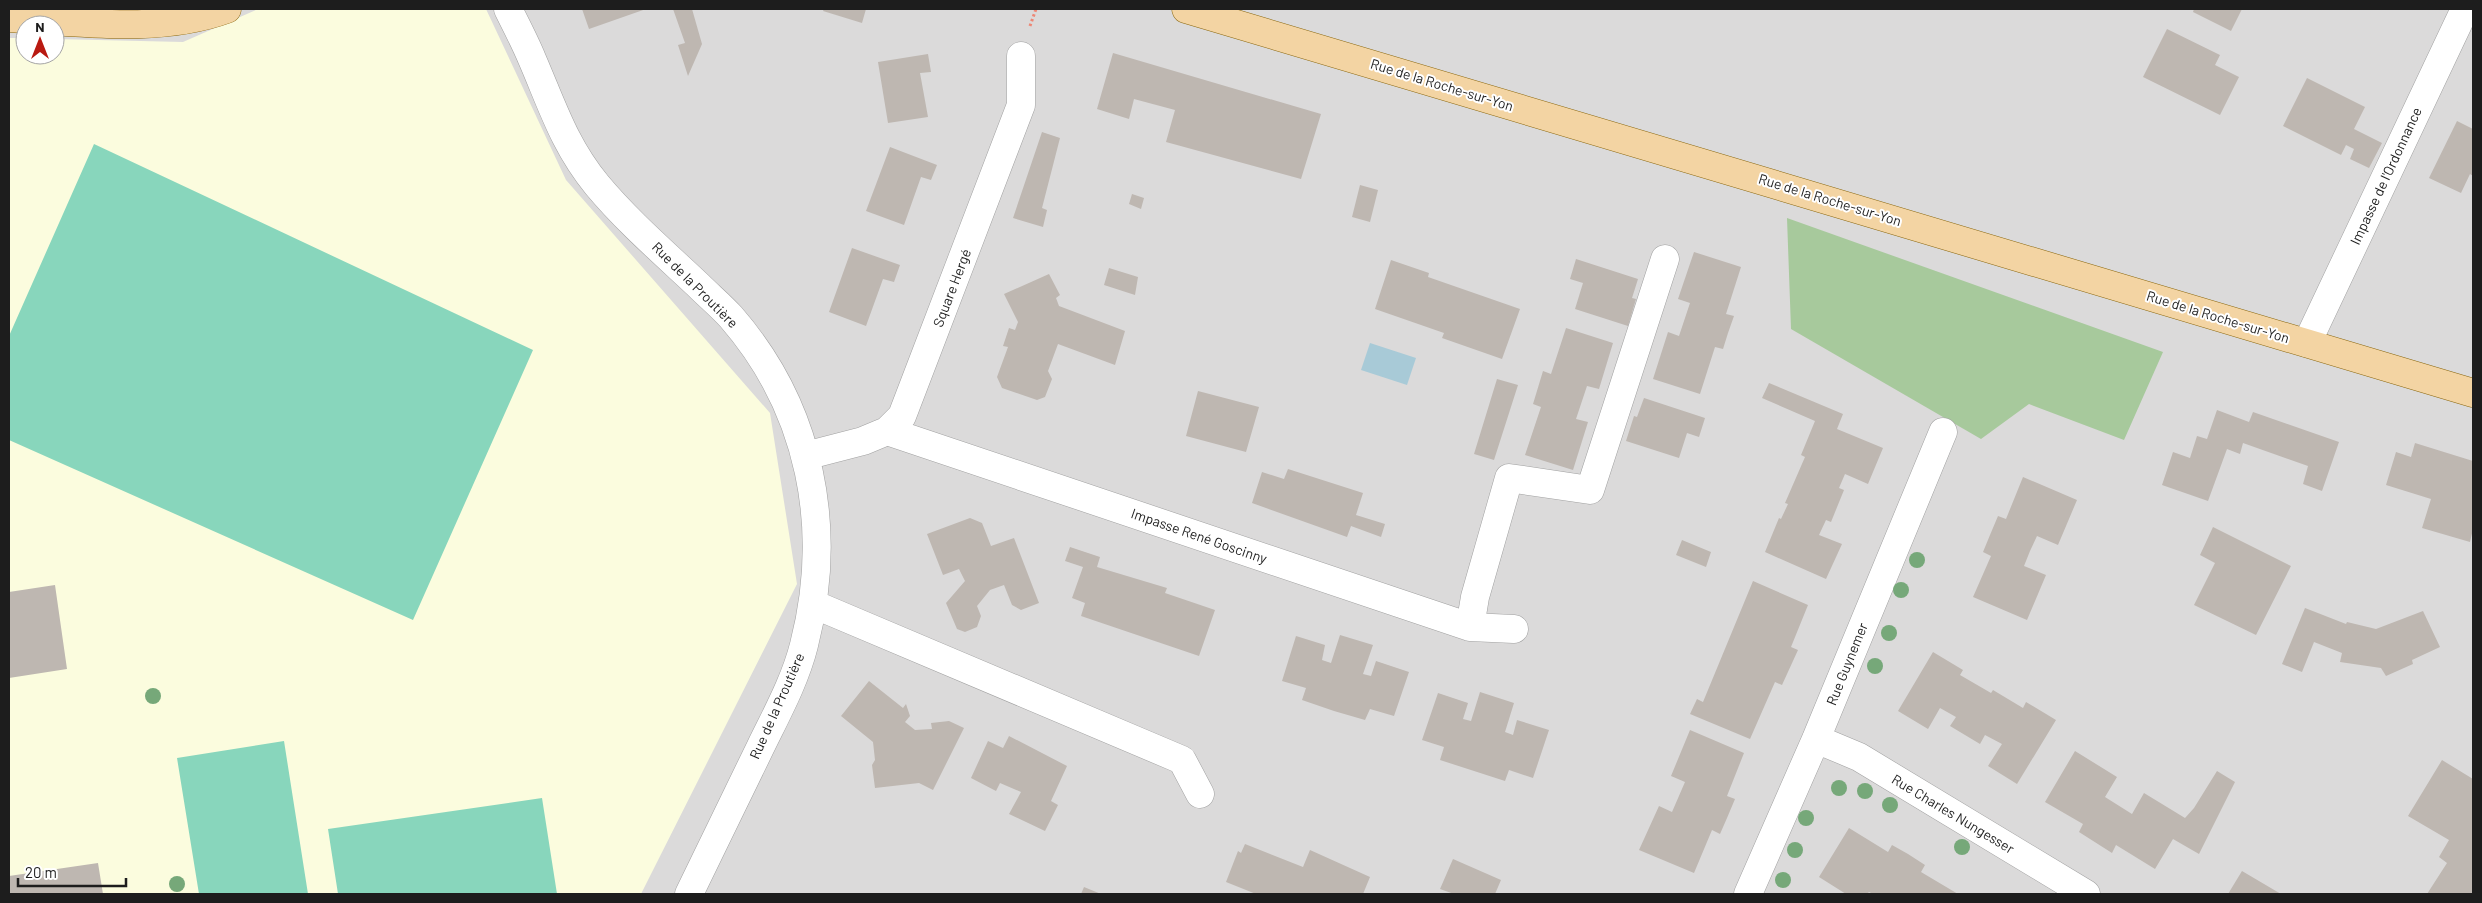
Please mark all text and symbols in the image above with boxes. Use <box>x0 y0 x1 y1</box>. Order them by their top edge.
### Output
north arrow <box>15 15 65 65</box>
text: N <box>35 18 45 35</box>
street label: Rue de la Roche-sur-Yon <box>1369 55 1516 114</box>
street label: Impasse de l'Ordonnance <box>2346 104 2425 247</box>
street label: Rue de la Roche-sur-Yon <box>1757 170 1904 229</box>
street label: Rue de la Proutière <box>649 238 742 331</box>
street label: Square Hergé <box>929 246 974 329</box>
street label: Rue de la Roche-sur-Yon <box>2145 287 2292 346</box>
street label: Impasse René Goscinny <box>1129 504 1270 567</box>
street label: Rue Guynemer <box>1822 620 1871 708</box>
street label: Rue de la Proutière <box>745 650 808 762</box>
street label: Rue Charles Nungesser <box>1889 770 2018 857</box>
scale bar <box>18 856 125 888</box>
text: 20 m <box>25 863 57 881</box>

